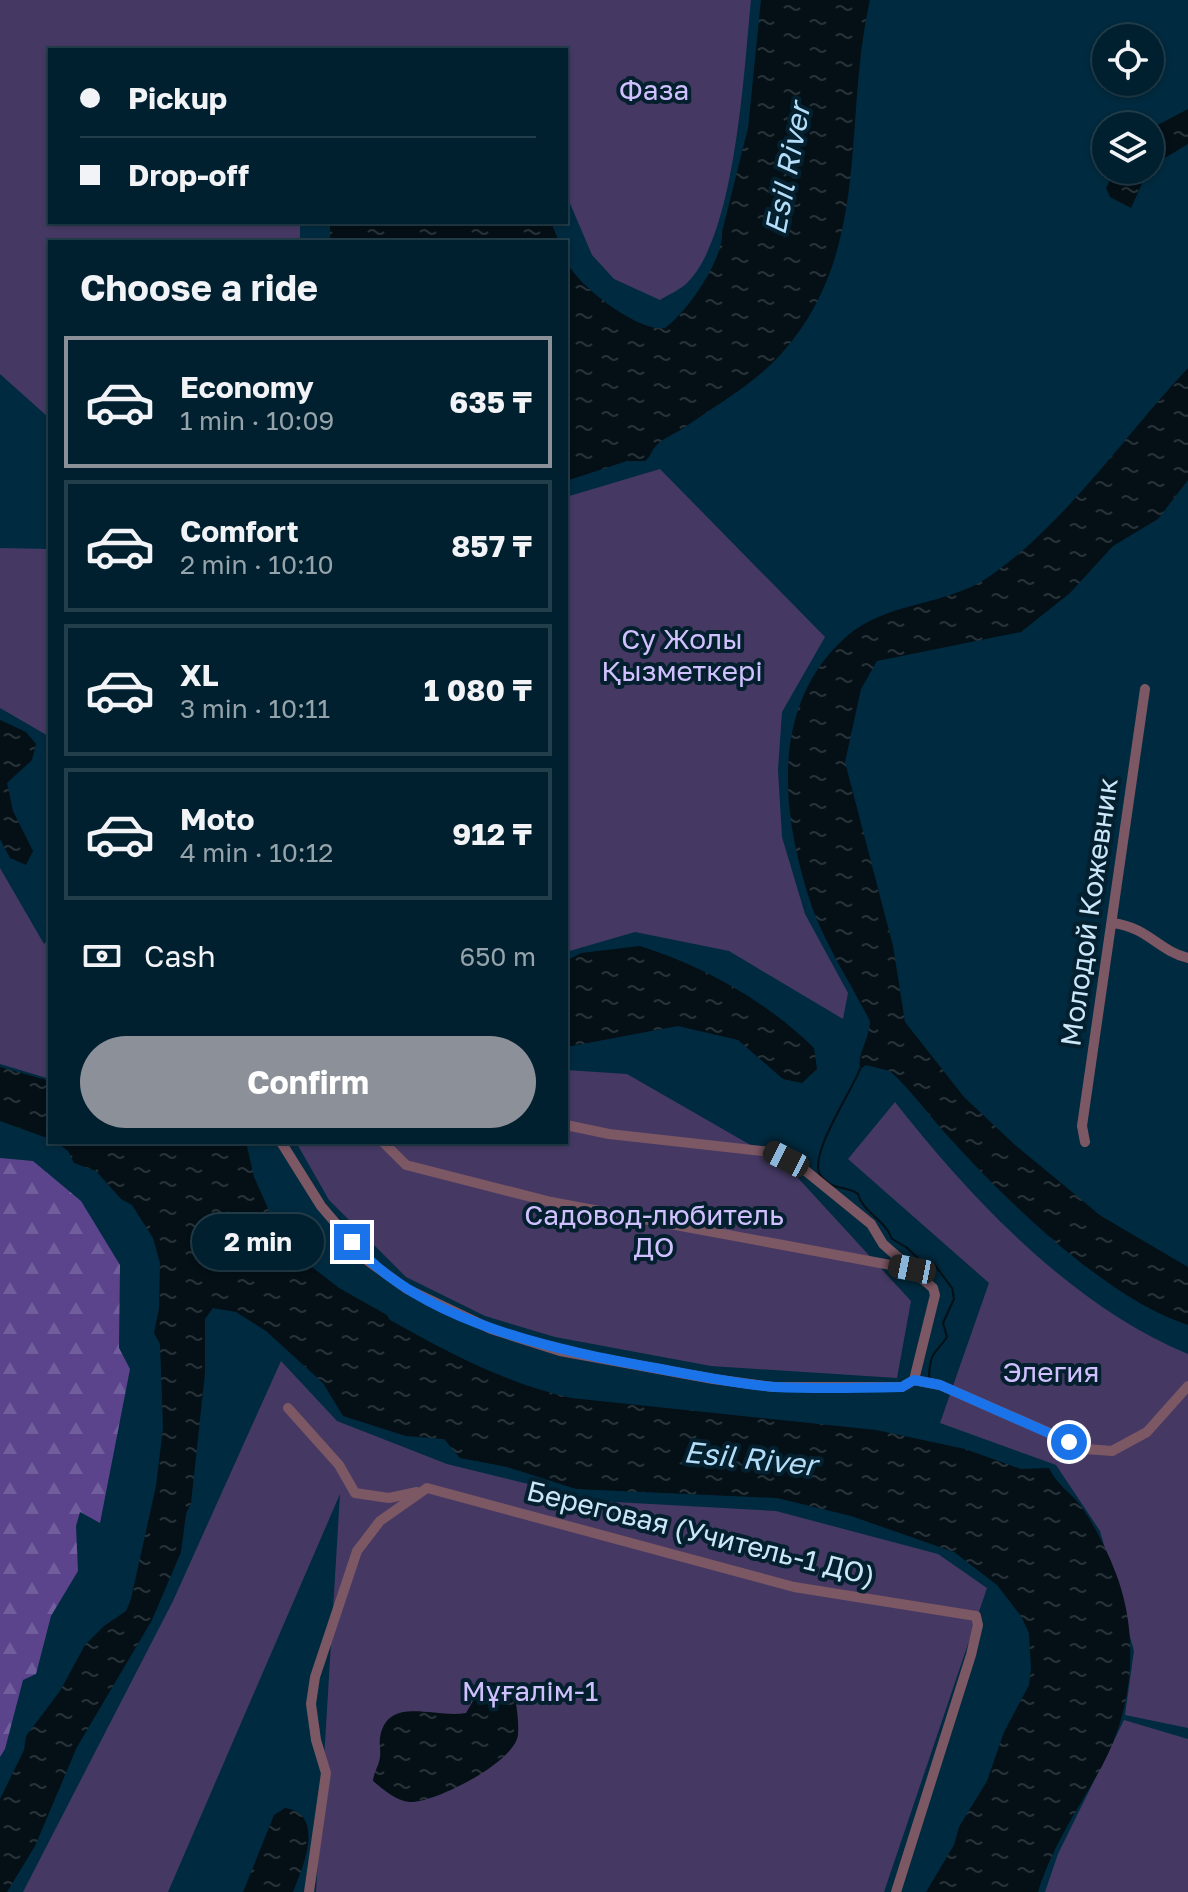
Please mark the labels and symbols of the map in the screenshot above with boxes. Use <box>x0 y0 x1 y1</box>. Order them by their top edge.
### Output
park label: Фаза <box>619 73 689 106</box>
water label: Esil River <box>757 96 818 238</box>
park label: Су Жолы Қызметкері <box>601 622 763 687</box>
street label: Молодой Кожевник <box>1053 776 1124 1048</box>
car <box>759 1137 813 1181</box>
park label: Садовод-любитель ДО <box>524 1198 784 1263</box>
callout: 2 min <box>192 1214 324 1270</box>
route end <box>334 1224 370 1260</box>
car <box>886 1253 938 1285</box>
park label: Элегия <box>1003 1355 1099 1388</box>
route start <box>1051 1424 1087 1460</box>
water label: Esil River <box>682 1433 822 1483</box>
street label: Береговая (Учитель-1 ДО) <box>524 1473 879 1592</box>
park label: Мұғалім-1 <box>462 1674 598 1708</box>

